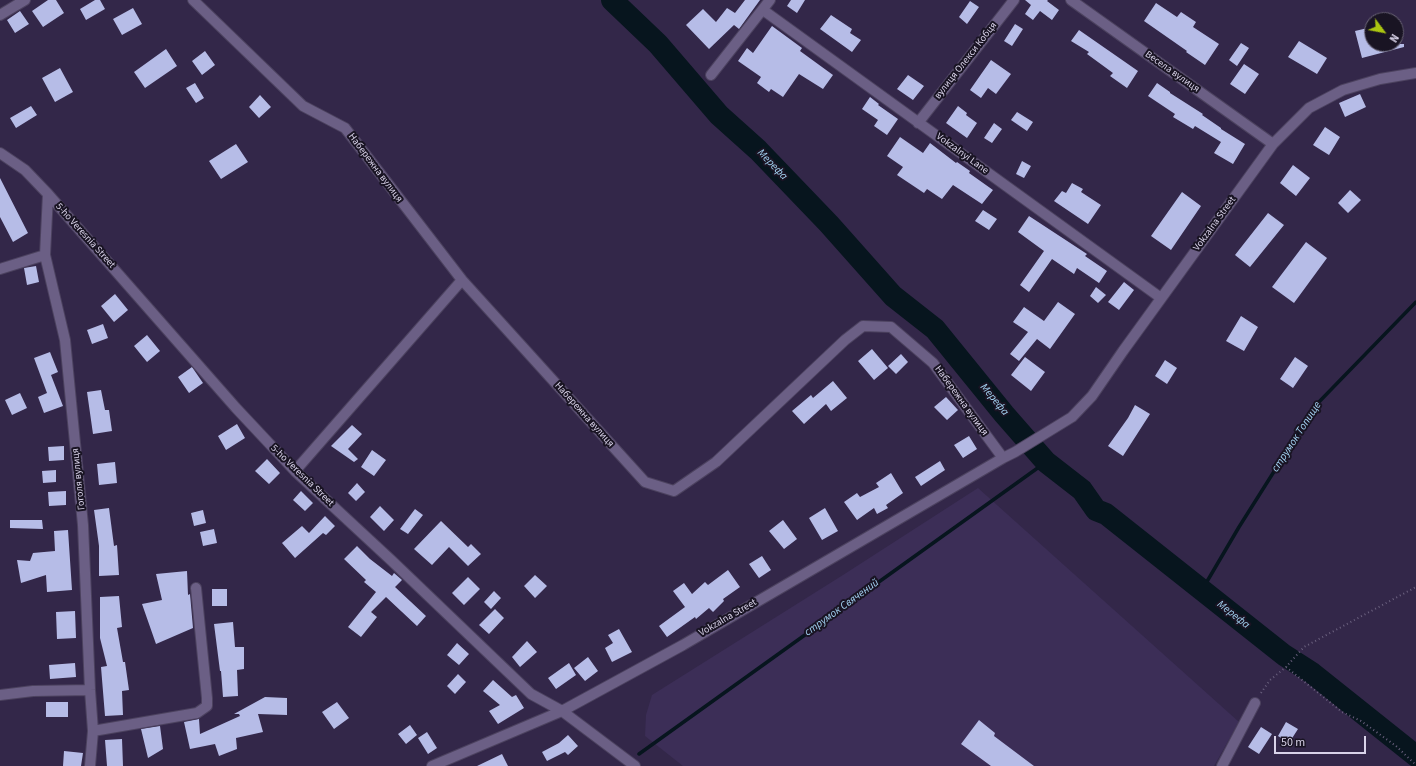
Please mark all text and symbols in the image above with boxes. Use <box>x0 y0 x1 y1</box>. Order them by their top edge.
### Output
north arrow <box>1364 12 1404 52</box>
street label: вулиця Олекси Кобця <box>932 20 1000 102</box>
text: N <box>1385 31 1402 45</box>
street label: Весела вулиця <box>1142 49 1202 95</box>
street label: Набережна вулиця <box>345 131 405 205</box>
street label: Vokzalnyi Lane <box>933 131 991 177</box>
water label: Мерефа <box>754 147 790 183</box>
street label: Vokzalna Street <box>1191 194 1239 254</box>
street label: 5-ho Veresnia Street <box>53 201 117 271</box>
street label: Набережна вулиця <box>932 364 990 438</box>
street label: Набережна вулиця <box>552 380 616 450</box>
water label: Мерефа <box>977 381 1011 419</box>
water label: струмок Топище <box>1269 399 1325 475</box>
street label: 5-ho Veresnia Street <box>268 443 336 509</box>
street label: Гоголя вулиця <box>70 447 88 511</box>
water label: струмок Свячений <box>802 577 882 639</box>
street label: Vokzalna Street <box>697 597 759 639</box>
water label: Мерефа <box>1214 598 1252 632</box>
scale bar <box>1276 728 1368 754</box>
text: 50 m <box>1281 734 1305 751</box>

